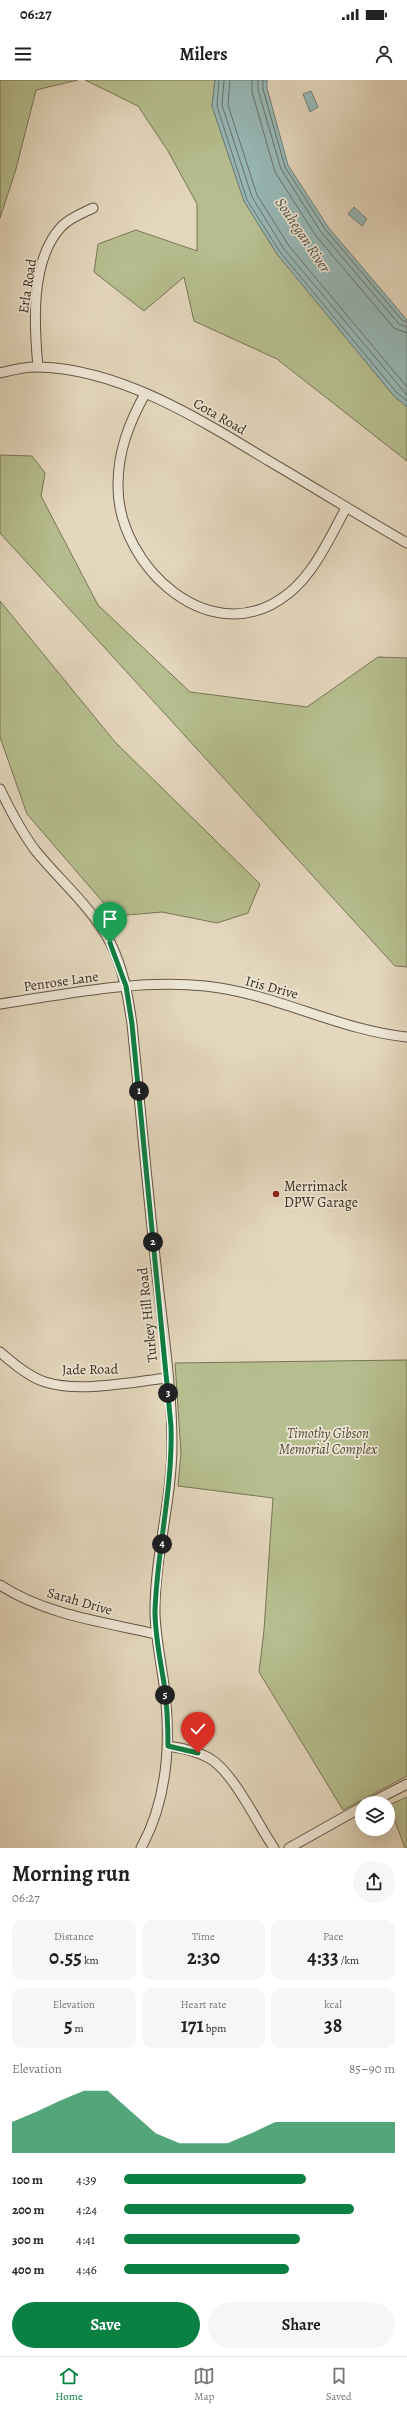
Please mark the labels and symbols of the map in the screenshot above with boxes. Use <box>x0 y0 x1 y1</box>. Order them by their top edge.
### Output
water label: Souhegan River <box>271 194 336 277</box>
street label: Erla Road <box>14 257 41 315</box>
street label: Cota Road <box>190 394 250 440</box>
pin <box>93 902 127 943</box>
street label: Penrose Lane <box>22 967 100 996</box>
street label: Iris Drive <box>243 971 300 1004</box>
pin: 1 <box>129 1081 149 1101</box>
place label: Merrimack DPW Garage <box>284 1177 358 1212</box>
marker: Merrimack DPW Garage <box>271 1189 281 1199</box>
pin: 2 <box>143 1232 163 1252</box>
street label: Turkey Hill Road <box>133 1266 162 1363</box>
street label: Jade Road <box>62 1360 119 1379</box>
pin: 3 <box>158 1383 178 1403</box>
park label: Timothy Gibson Memorial Complex <box>279 1424 378 1459</box>
pin: 4 <box>152 1534 172 1554</box>
street label: Sarah Drive <box>45 1583 115 1620</box>
pin: 5 <box>155 1685 175 1705</box>
pin <box>181 1712 215 1753</box>

